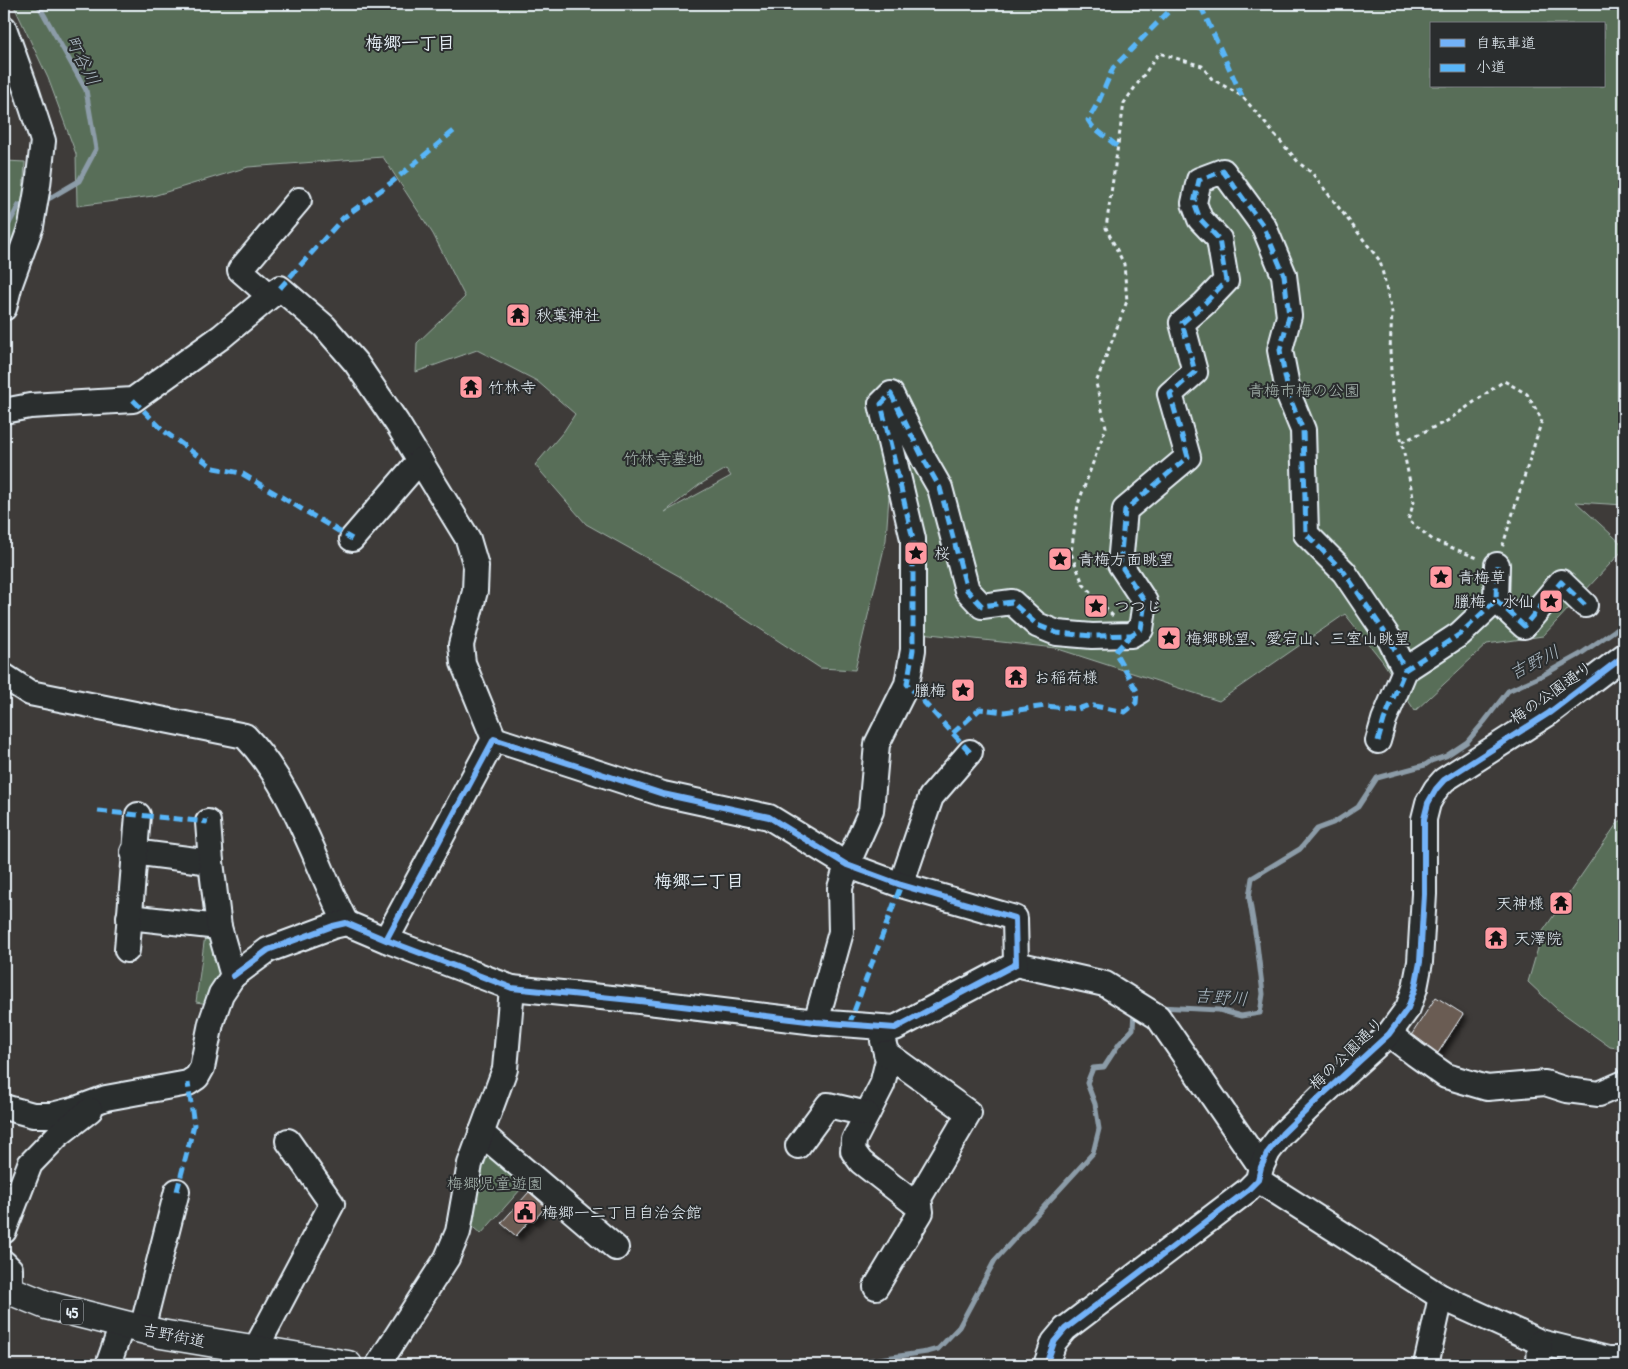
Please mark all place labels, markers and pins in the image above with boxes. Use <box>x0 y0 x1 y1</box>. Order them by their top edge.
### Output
temple icon: 秋葉神社 <box>505 302 531 328</box>
place label: 秋葉神社 <box>536 304 600 326</box>
temple icon: 竹林寺 <box>458 374 484 400</box>
place label: 竹林寺 <box>488 376 536 398</box>
place icon: 桜 <box>903 540 929 566</box>
place label: 桜 <box>934 542 950 564</box>
place icon: 青梅方面眺望 <box>1047 546 1073 572</box>
place label: 青梅方面眺望 <box>1078 548 1174 570</box>
place icon: 青梅草 <box>1428 564 1454 590</box>
place label: 青梅草 <box>1458 566 1506 588</box>
place icon: 臘梅・水仙 <box>1538 588 1564 614</box>
place label: 臘梅・水仙 <box>1454 590 1534 612</box>
place icon: つつじ <box>1083 593 1109 619</box>
place label: つつじ <box>1114 595 1162 617</box>
place icon: 梅郷眺望、愛宕山、三室山眺望 <box>1156 625 1182 651</box>
place label: 梅郷眺望、愛宕山、三室山眺望 <box>1186 627 1410 649</box>
temple icon: お稲荷様 <box>1003 664 1029 690</box>
place label: お稲荷様 <box>1034 666 1098 688</box>
place icon: 臘梅 <box>950 677 976 703</box>
place label: 臘梅 <box>914 679 946 701</box>
temple icon: 天神様 <box>1548 890 1574 916</box>
place label: 天神様 <box>1496 892 1544 914</box>
temple icon: 天澤院 <box>1483 925 1509 951</box>
place label: 天澤院 <box>1514 927 1562 949</box>
public building icon: 梅郷一二丁目自治会館 <box>512 1199 538 1225</box>
place label: 梅郷一二丁目自治会館 <box>542 1201 702 1223</box>

